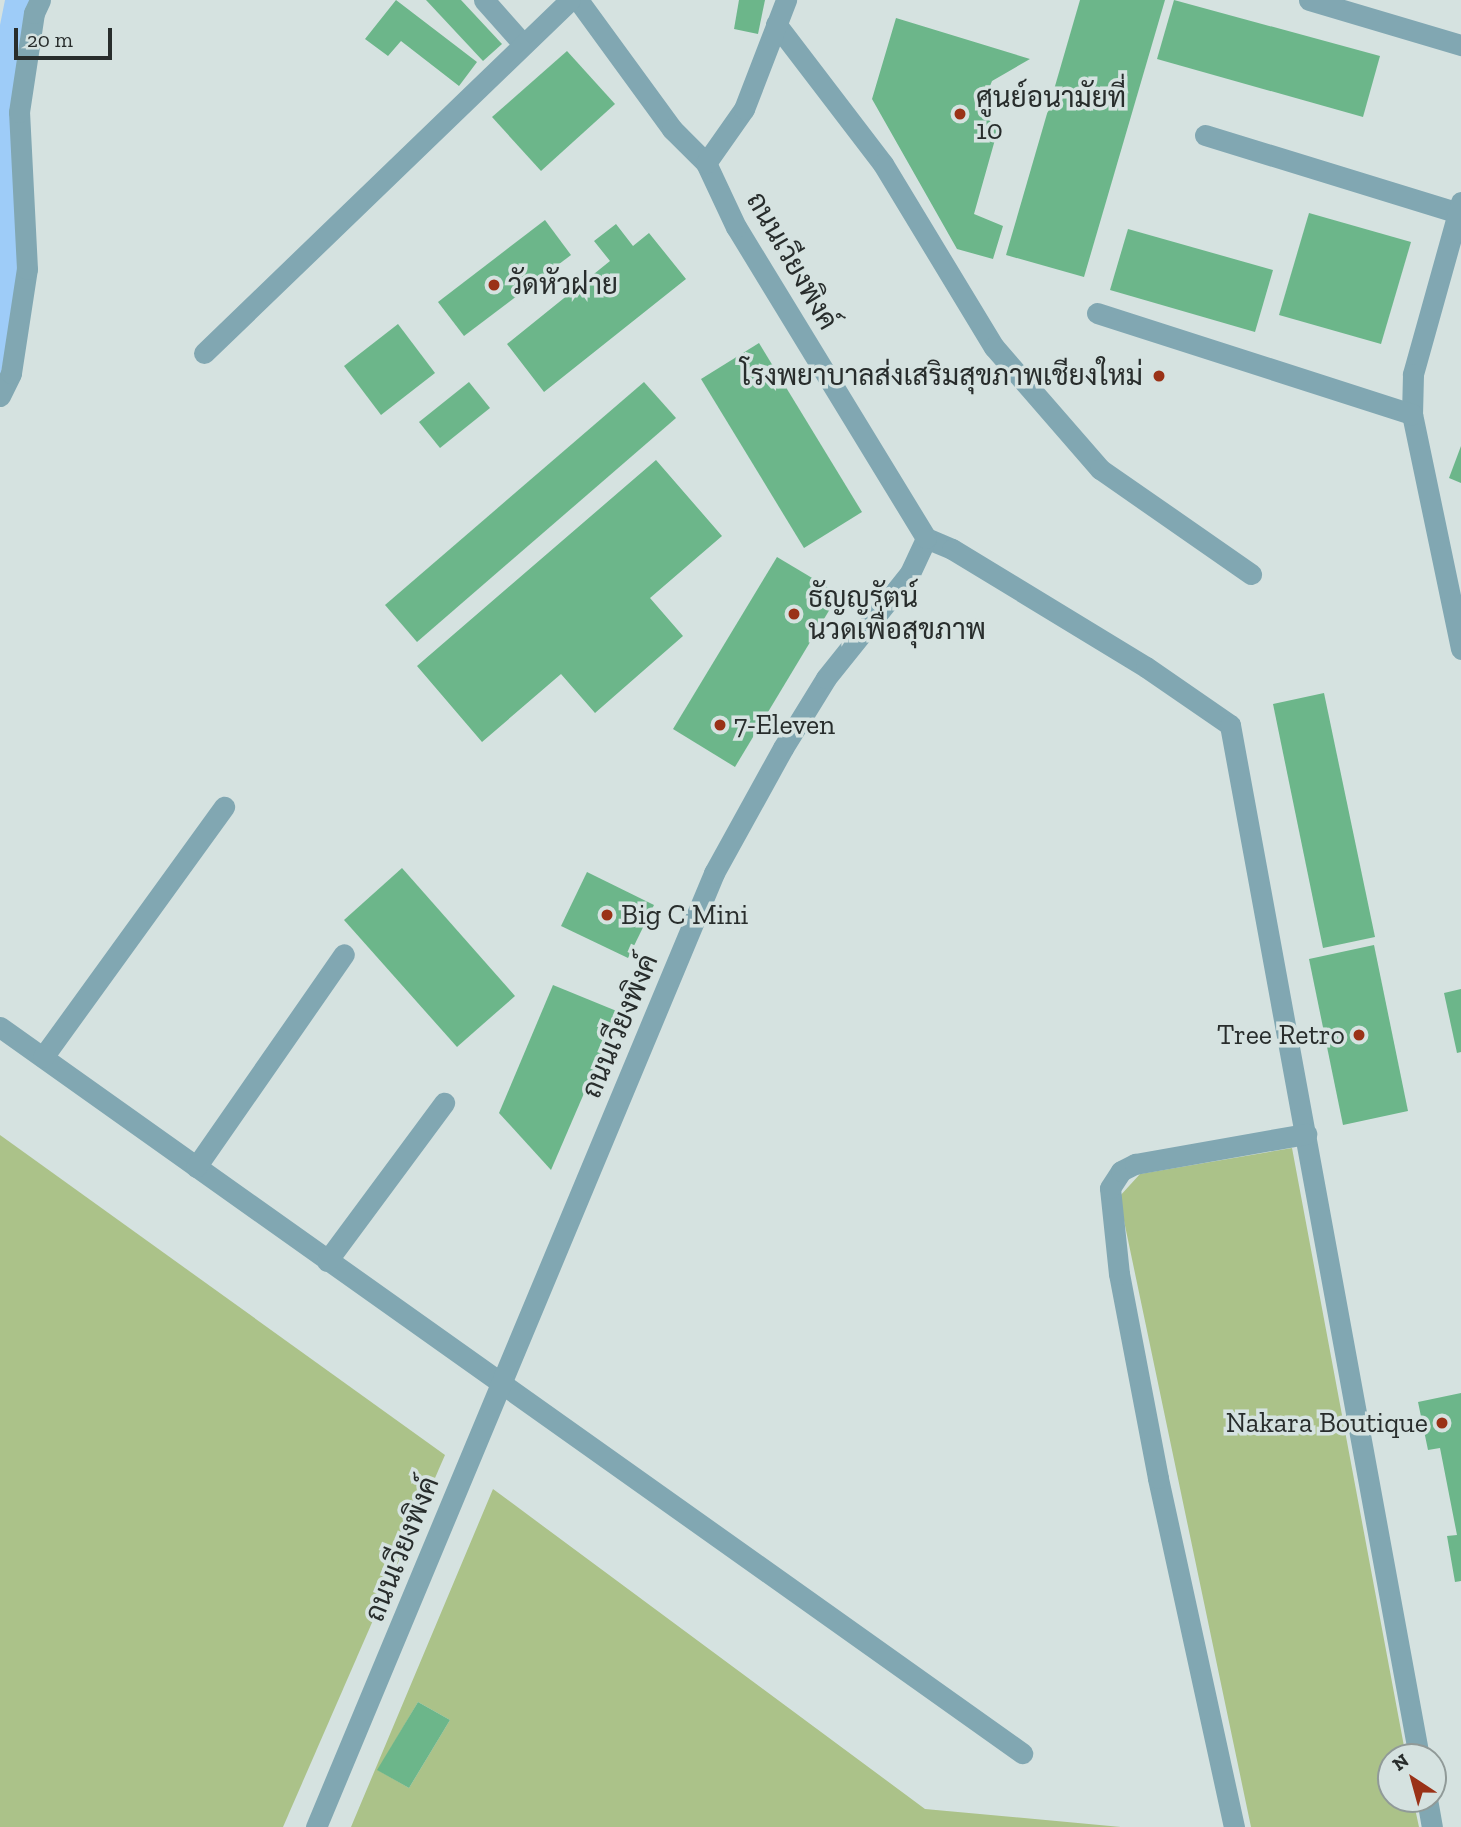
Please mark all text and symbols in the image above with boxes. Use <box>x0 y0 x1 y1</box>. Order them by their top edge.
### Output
scale bar <box>18 14 116 58</box>
text: 20 m <box>27 27 73 52</box>
place label: ศูนย์อนามัยที่ 10 <box>976 81 1126 147</box>
marker: ศูนย์อนามัยที่ 10 <box>950 104 970 124</box>
street label: ถนนเวียงพิงค์ <box>739 186 845 336</box>
place label: วัดหัวฝาย <box>508 268 618 302</box>
marker: วัดหัวฝาย <box>486 277 502 293</box>
place label: โรงพยาบาลส่งเสริมสุขภาพเชียงใหม่ <box>740 359 1143 393</box>
marker: โรงพยาบาลส่งเสริมสุขภาพเชียงใหม่ <box>1149 366 1169 386</box>
place label: ธัญญรัตน์ นวดเพื่อสุขภาพ <box>808 581 986 647</box>
marker: ธัญญรัตน์ นวดเพื่อสุขภาพ <box>786 606 802 622</box>
place label: 7-Eleven <box>734 708 835 742</box>
marker: 7-Eleven <box>712 717 728 733</box>
place label: Big C Mini <box>621 898 748 932</box>
marker: Big C Mini <box>599 907 615 923</box>
street label: ถนนเวียงพิงค์ <box>575 949 665 1103</box>
place label: Tree Retro <box>1217 1018 1345 1052</box>
marker: Tree Retro <box>1351 1027 1367 1043</box>
place label: Nakara Boutique <box>1226 1406 1428 1440</box>
marker: Nakara Boutique <box>1434 1415 1450 1431</box>
street label: ถนนเวียงพิงค์ <box>358 1472 446 1626</box>
north arrow <box>1377 1743 1447 1813</box>
text: N <box>1388 1749 1413 1776</box>

